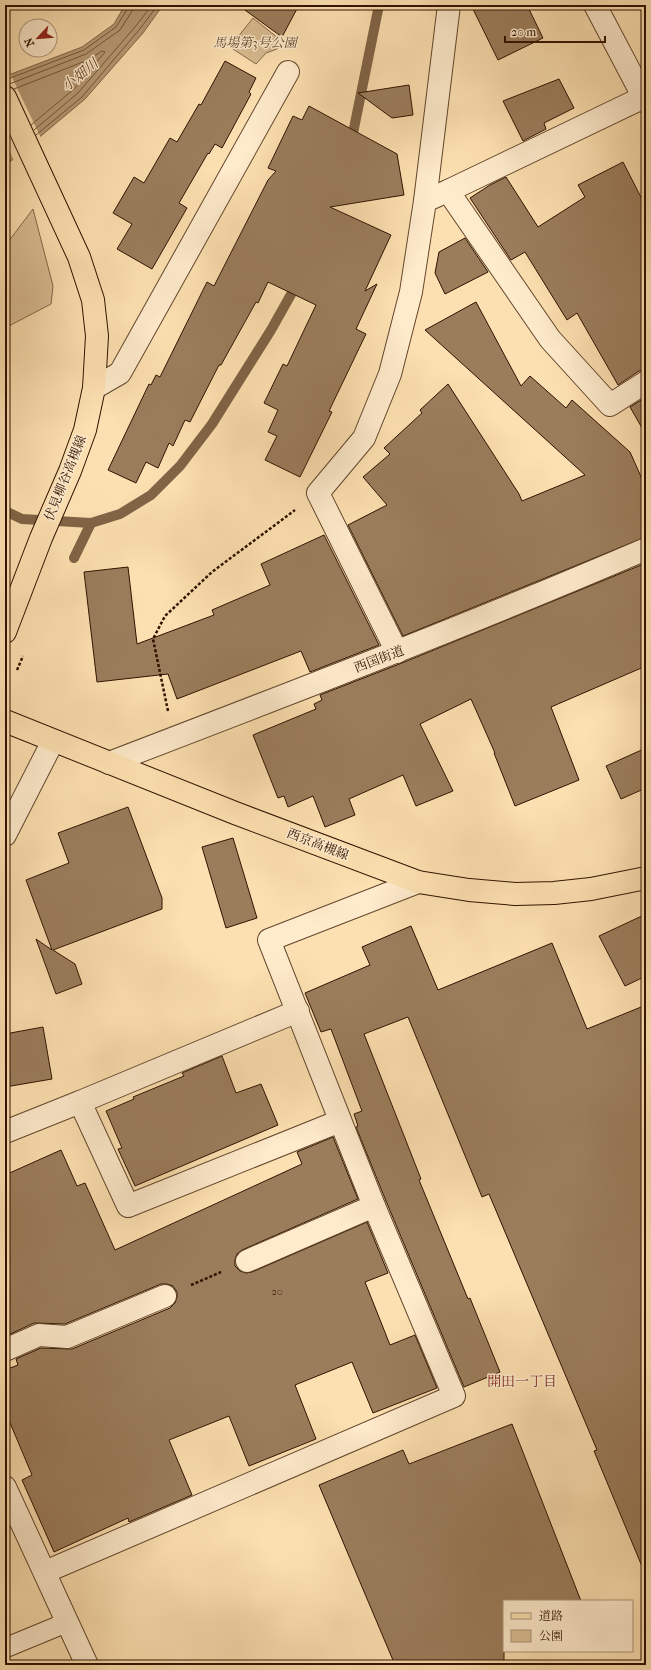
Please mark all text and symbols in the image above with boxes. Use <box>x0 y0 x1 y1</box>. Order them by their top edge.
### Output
north arrow <box>18 18 58 58</box>
scale bar <box>505 18 605 44</box>
text: 20 m <box>511 25 536 39</box>
text: N <box>22 35 37 49</box>
park label: 馬場第3号公園 <box>213 35 299 50</box>
water label: 小畑川 <box>58 54 103 95</box>
street label: 伏見柳谷高槻線 <box>41 433 89 523</box>
street label: 西国街道 <box>352 643 406 675</box>
street label: 西京高槻線 <box>285 825 351 863</box>
house number: 20 <box>271 1285 283 1298</box>
district label: 開田一丁目 <box>487 1373 557 1390</box>
legend <box>503 1600 633 1652</box>
text: 道路 <box>539 1609 563 1623</box>
text: 公園 <box>539 1629 563 1643</box>

